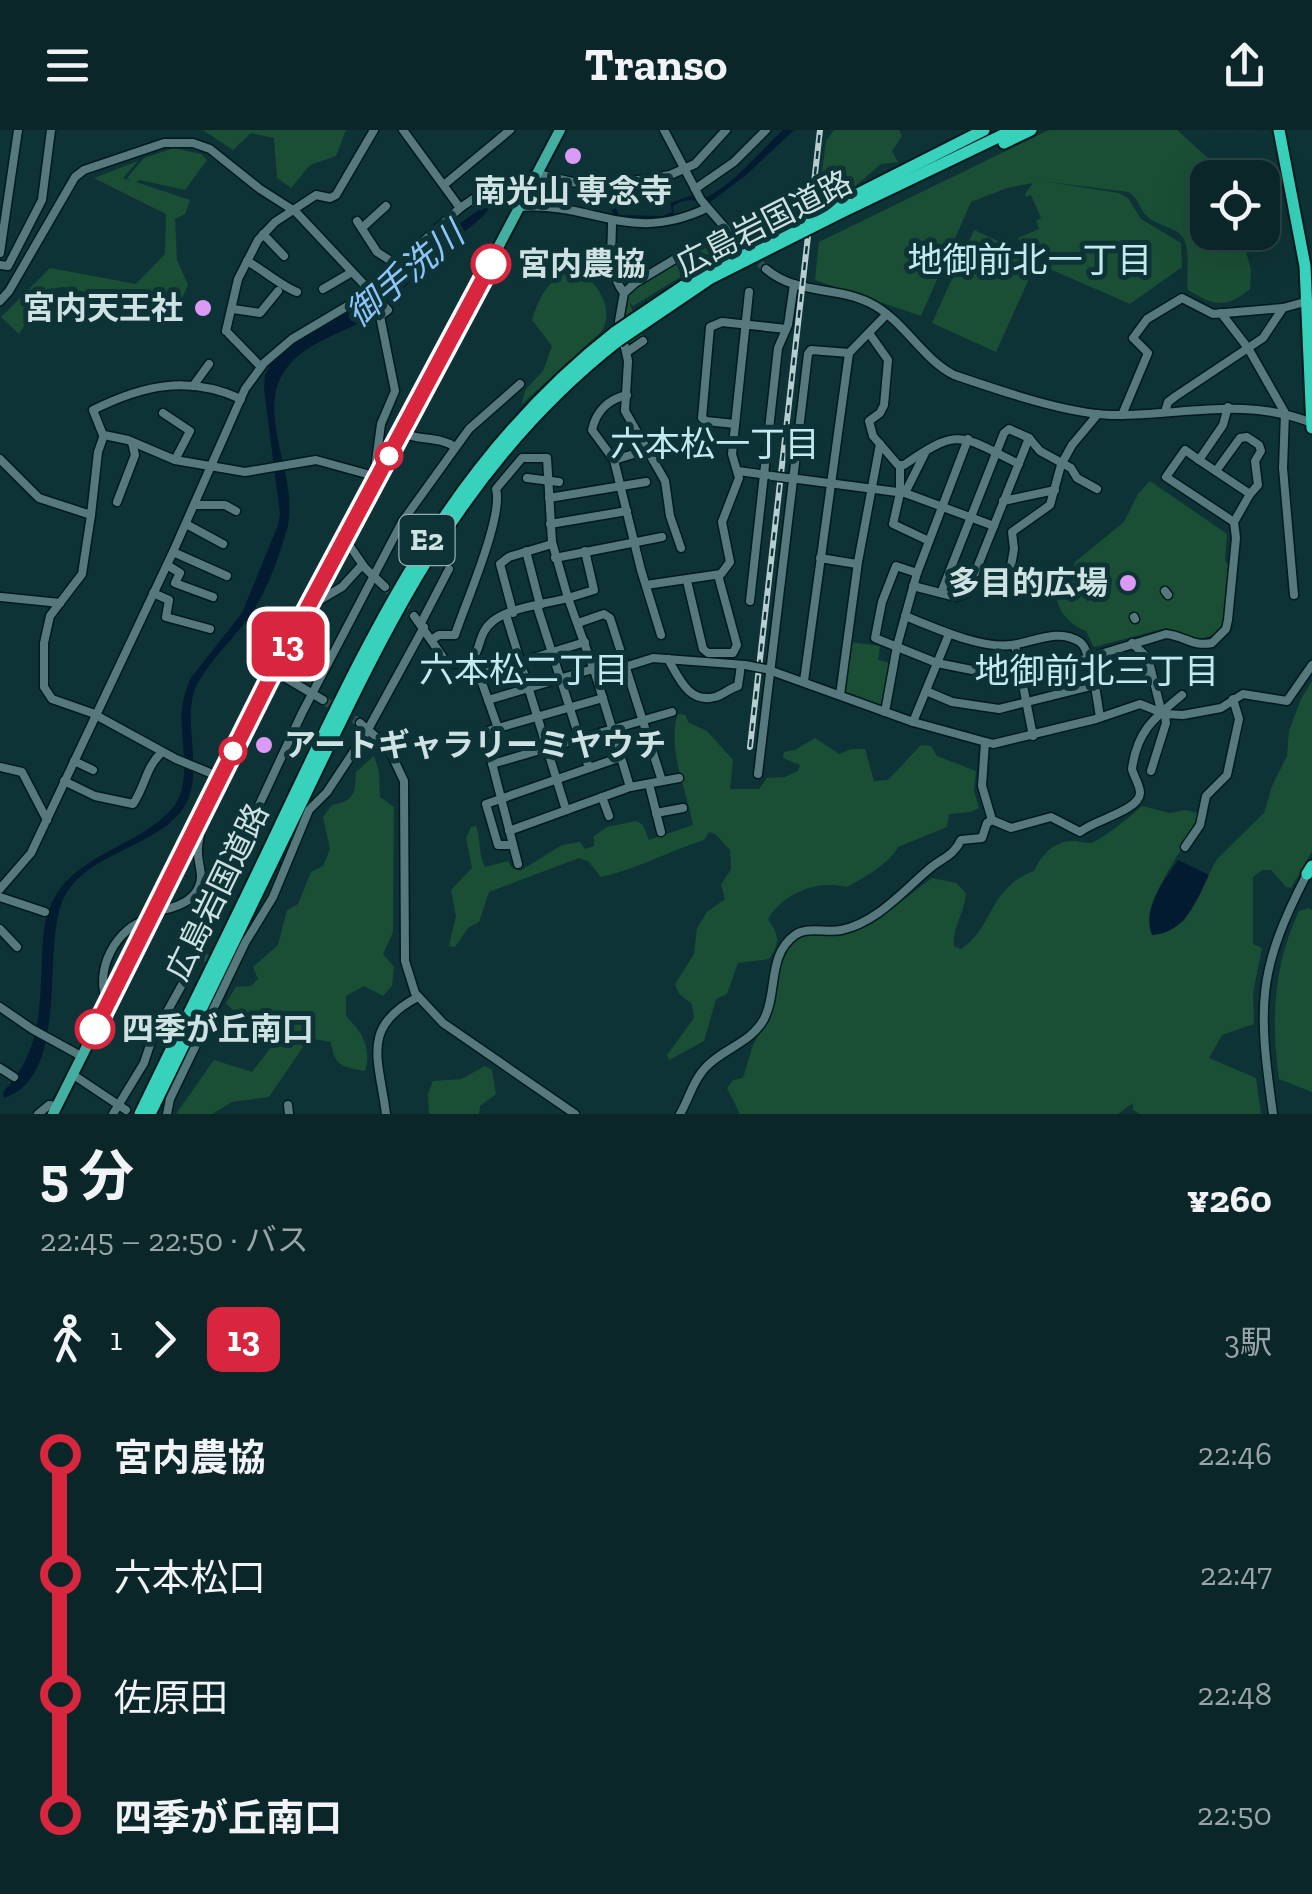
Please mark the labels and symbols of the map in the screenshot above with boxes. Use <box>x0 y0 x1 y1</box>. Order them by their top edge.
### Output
marker: 南光山 専念寺 <box>562 145 584 167</box>
street label: 広島岩国道路 <box>670 162 858 284</box>
place label: 南光山 専念寺 <box>474 172 672 210</box>
water label: 御手洗川 <box>338 210 475 335</box>
district label: 地御前北一丁目 <box>907 239 1153 281</box>
marker: 宮内農協 <box>472 245 510 283</box>
place label: 宮内農協 <box>518 245 646 283</box>
place label: 宮内天王社 <box>23 289 183 327</box>
marker: 宮内天王社 <box>192 297 214 319</box>
district label: 六本松一丁目 <box>610 423 820 465</box>
unlabelled marker <box>376 443 402 469</box>
road number: E2 <box>400 515 454 565</box>
place label: 多目的広場 <box>948 564 1108 602</box>
marker: 多目的広場 <box>1117 572 1139 594</box>
line badge: 13 <box>243 612 333 676</box>
district label: 六本松二丁目 <box>419 649 629 691</box>
district label: 地御前北三丁目 <box>974 650 1220 692</box>
place label: アートギャラリーミヤウチ <box>284 726 666 764</box>
marker: アートギャラリーミヤウチ <box>253 734 275 756</box>
unlabelled marker <box>220 738 246 764</box>
street label: 広島岩国道路 <box>158 797 276 987</box>
marker: 四季が丘南口 <box>76 1010 114 1048</box>
place label: 四季が丘南口 <box>122 1010 314 1048</box>

